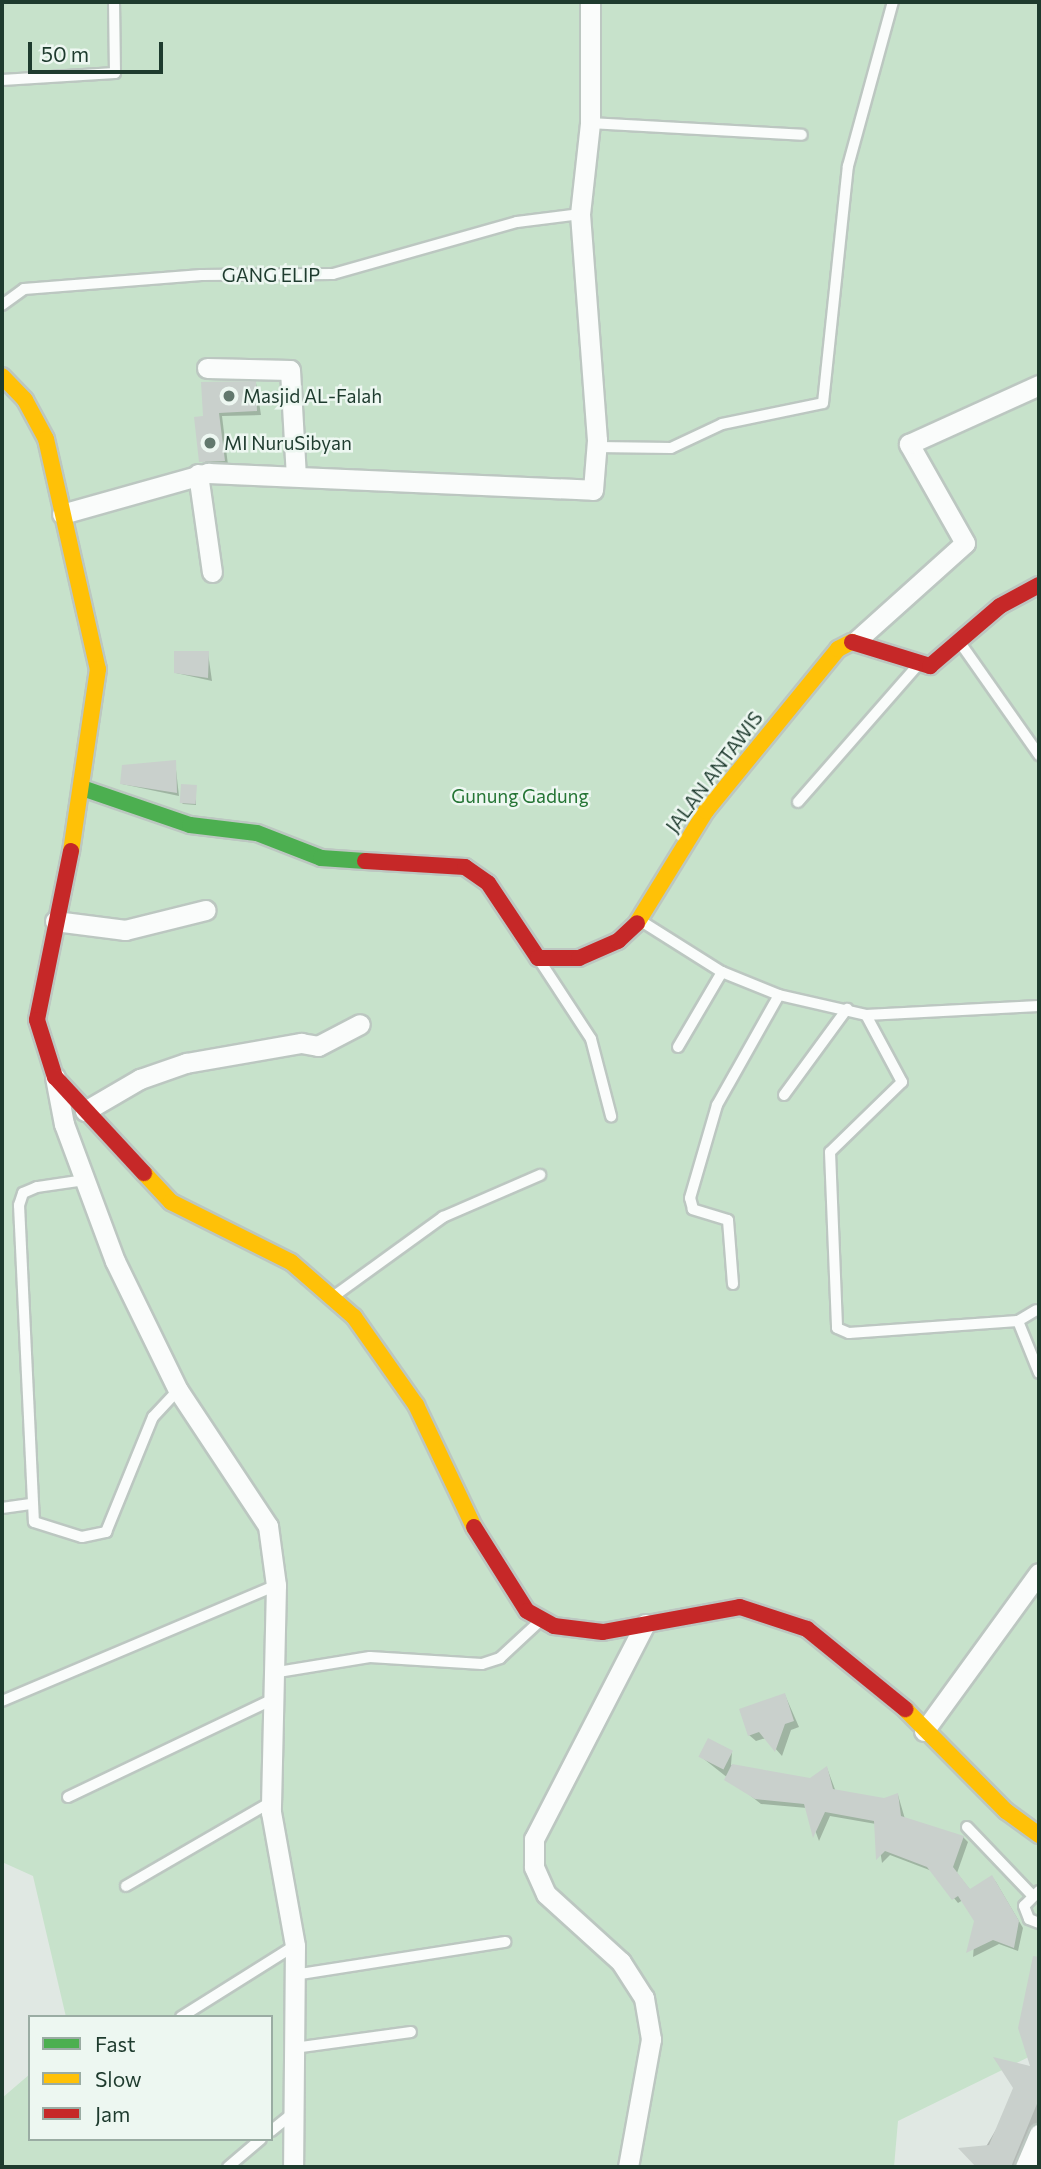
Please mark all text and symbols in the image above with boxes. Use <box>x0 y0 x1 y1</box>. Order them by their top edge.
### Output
scale bar <box>32 28 166 72</box>
text: 50 m <box>41 41 89 66</box>
street label: GANG ELIP <box>222 264 320 286</box>
place label: Masjid AL-Falah <box>243 385 382 407</box>
marker: Masjid AL-Falah <box>221 388 237 404</box>
place label: MI NuruSibyan <box>224 432 352 454</box>
marker: MI NuruSibyan <box>202 435 218 451</box>
street label: JALAN ANTAWIS <box>661 707 767 837</box>
park label: Gunung Gadung <box>451 785 589 807</box>
legend <box>28 2015 273 2141</box>
text: Fast <box>95 2031 136 2056</box>
text: Slow <box>95 2066 142 2091</box>
text: Jam <box>95 2101 130 2126</box>

